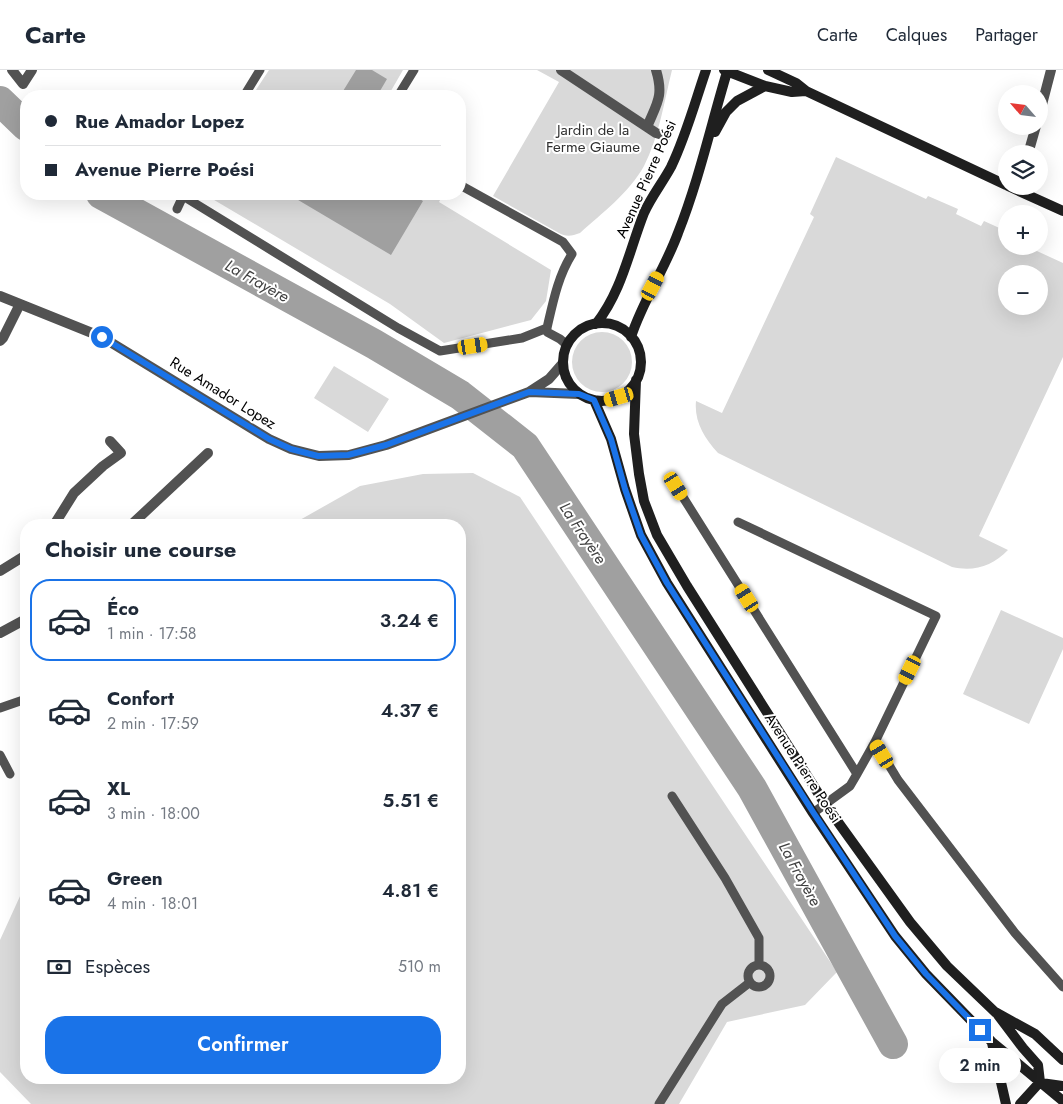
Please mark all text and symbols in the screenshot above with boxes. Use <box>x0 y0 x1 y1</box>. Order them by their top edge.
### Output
text: Carte <box>25 17 86 52</box>
text: Carte <box>817 22 858 48</box>
text: Calques <box>886 22 947 48</box>
text: Partager <box>975 22 1038 48</box>
north arrow <box>998 85 1048 135</box>
map controls <box>998 85 1048 315</box>
text: Rue Amador Lopez <box>75 108 245 135</box>
street label: Avenue Pierre Poési <box>610 117 682 241</box>
park label: Jardin de la Ferme Giaume <box>546 119 640 158</box>
button: layers <box>998 145 1048 195</box>
text: Avenue Pierre Poési <box>75 156 254 183</box>
button: + <box>998 205 1048 255</box>
water label: La Frayère <box>221 254 293 308</box>
button: − <box>998 265 1048 315</box>
car <box>639 269 666 303</box>
route start <box>91 326 113 348</box>
car <box>457 336 488 356</box>
street label: Rue Amador Lopez <box>166 351 280 435</box>
car <box>602 386 635 408</box>
car <box>661 469 690 503</box>
water label: La Frayère <box>554 498 612 568</box>
text: Choisir une course <box>45 533 236 565</box>
car <box>732 581 761 615</box>
text: Éco <box>107 595 139 622</box>
icon: car <box>47 598 92 643</box>
text: 3.24 € <box>380 607 439 634</box>
text: 1 min · 17:58 <box>107 622 197 645</box>
car <box>896 653 923 687</box>
text: Confort <box>107 685 174 712</box>
icon: car <box>47 688 92 733</box>
text: 4.37 € <box>381 697 439 724</box>
street label: Avenue Pierre Poési <box>759 709 847 827</box>
text: 2 min · 17:59 <box>107 712 199 735</box>
car <box>867 737 896 771</box>
text: XL <box>107 775 130 802</box>
icon: car <box>47 778 92 823</box>
text: 5.51 € <box>382 787 439 814</box>
text: 3 min · 18:00 <box>107 802 200 825</box>
water label: La Frayère <box>773 838 827 910</box>
text: Green <box>107 865 163 892</box>
icon: car <box>47 868 92 913</box>
text: 4.81 € <box>382 877 439 904</box>
text: 4 min · 18:01 <box>107 892 198 915</box>
icon: cash <box>45 953 73 981</box>
text: Espèces <box>85 953 150 980</box>
text: 510 m <box>398 955 441 978</box>
button: Confirmer <box>45 1016 441 1074</box>
route end <box>969 1019 991 1041</box>
callout: 2 min <box>939 1048 1021 1082</box>
text: 2 min <box>959 1054 1001 1077</box>

